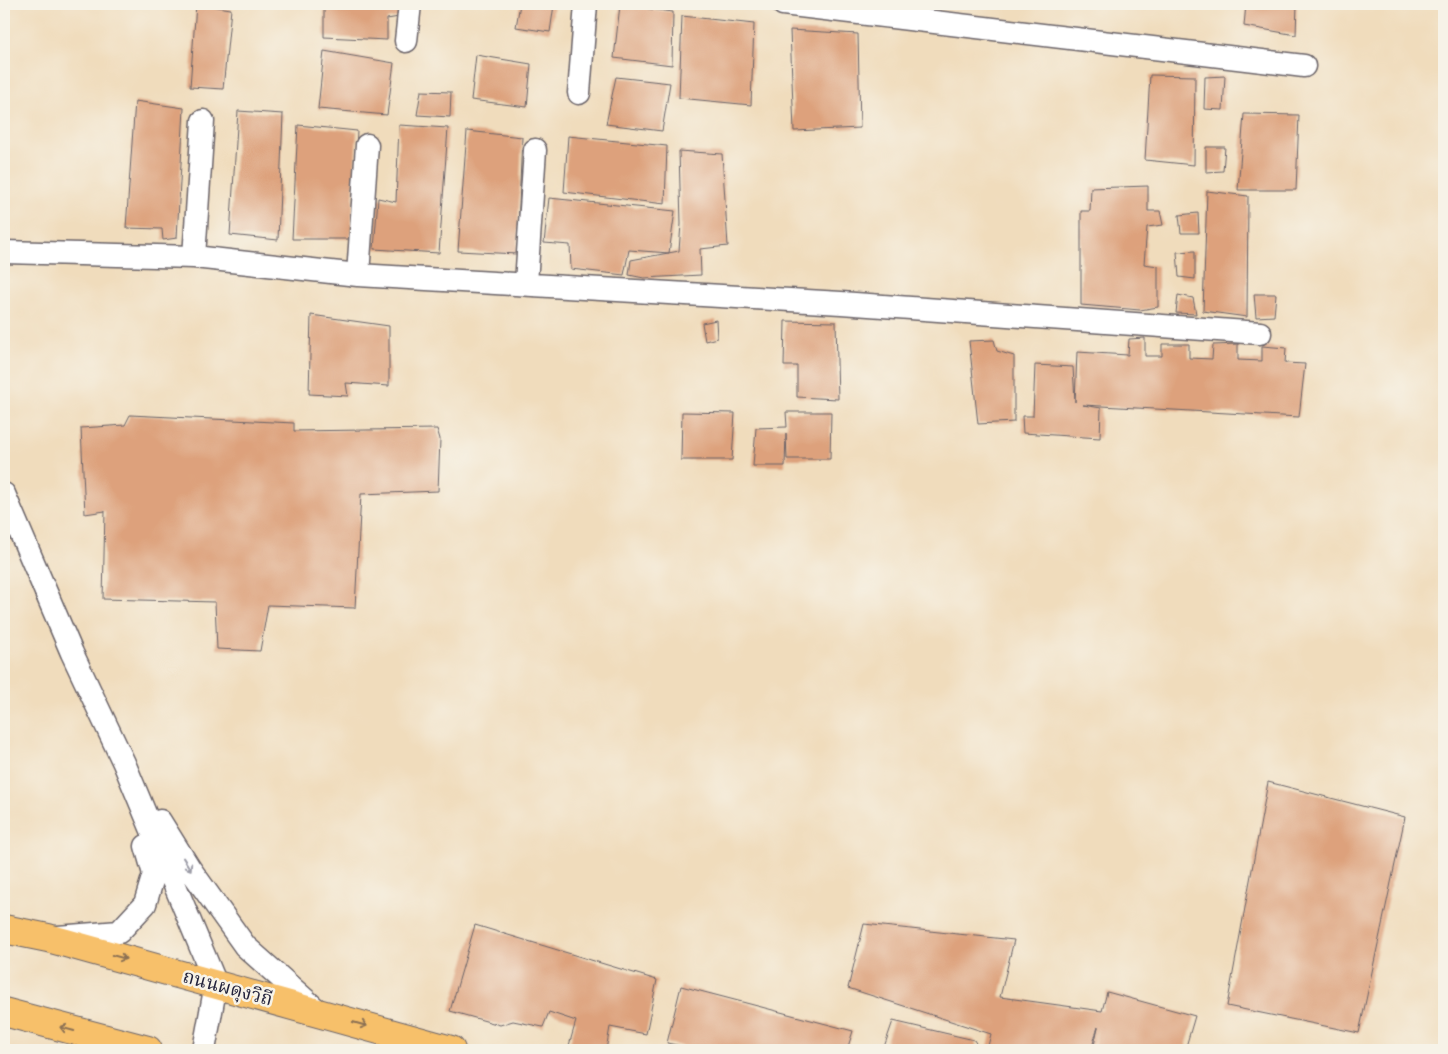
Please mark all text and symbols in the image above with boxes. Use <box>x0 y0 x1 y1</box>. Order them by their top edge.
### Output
one-way arrow <box>182 856 192 870</box>
one-way arrow <box>111 953 127 962</box>
street label: ถนนผดุงวิถี <box>179 964 275 1014</box>
one-way arrow <box>352 1019 368 1029</box>
one-way arrow <box>59 1024 75 1033</box>

